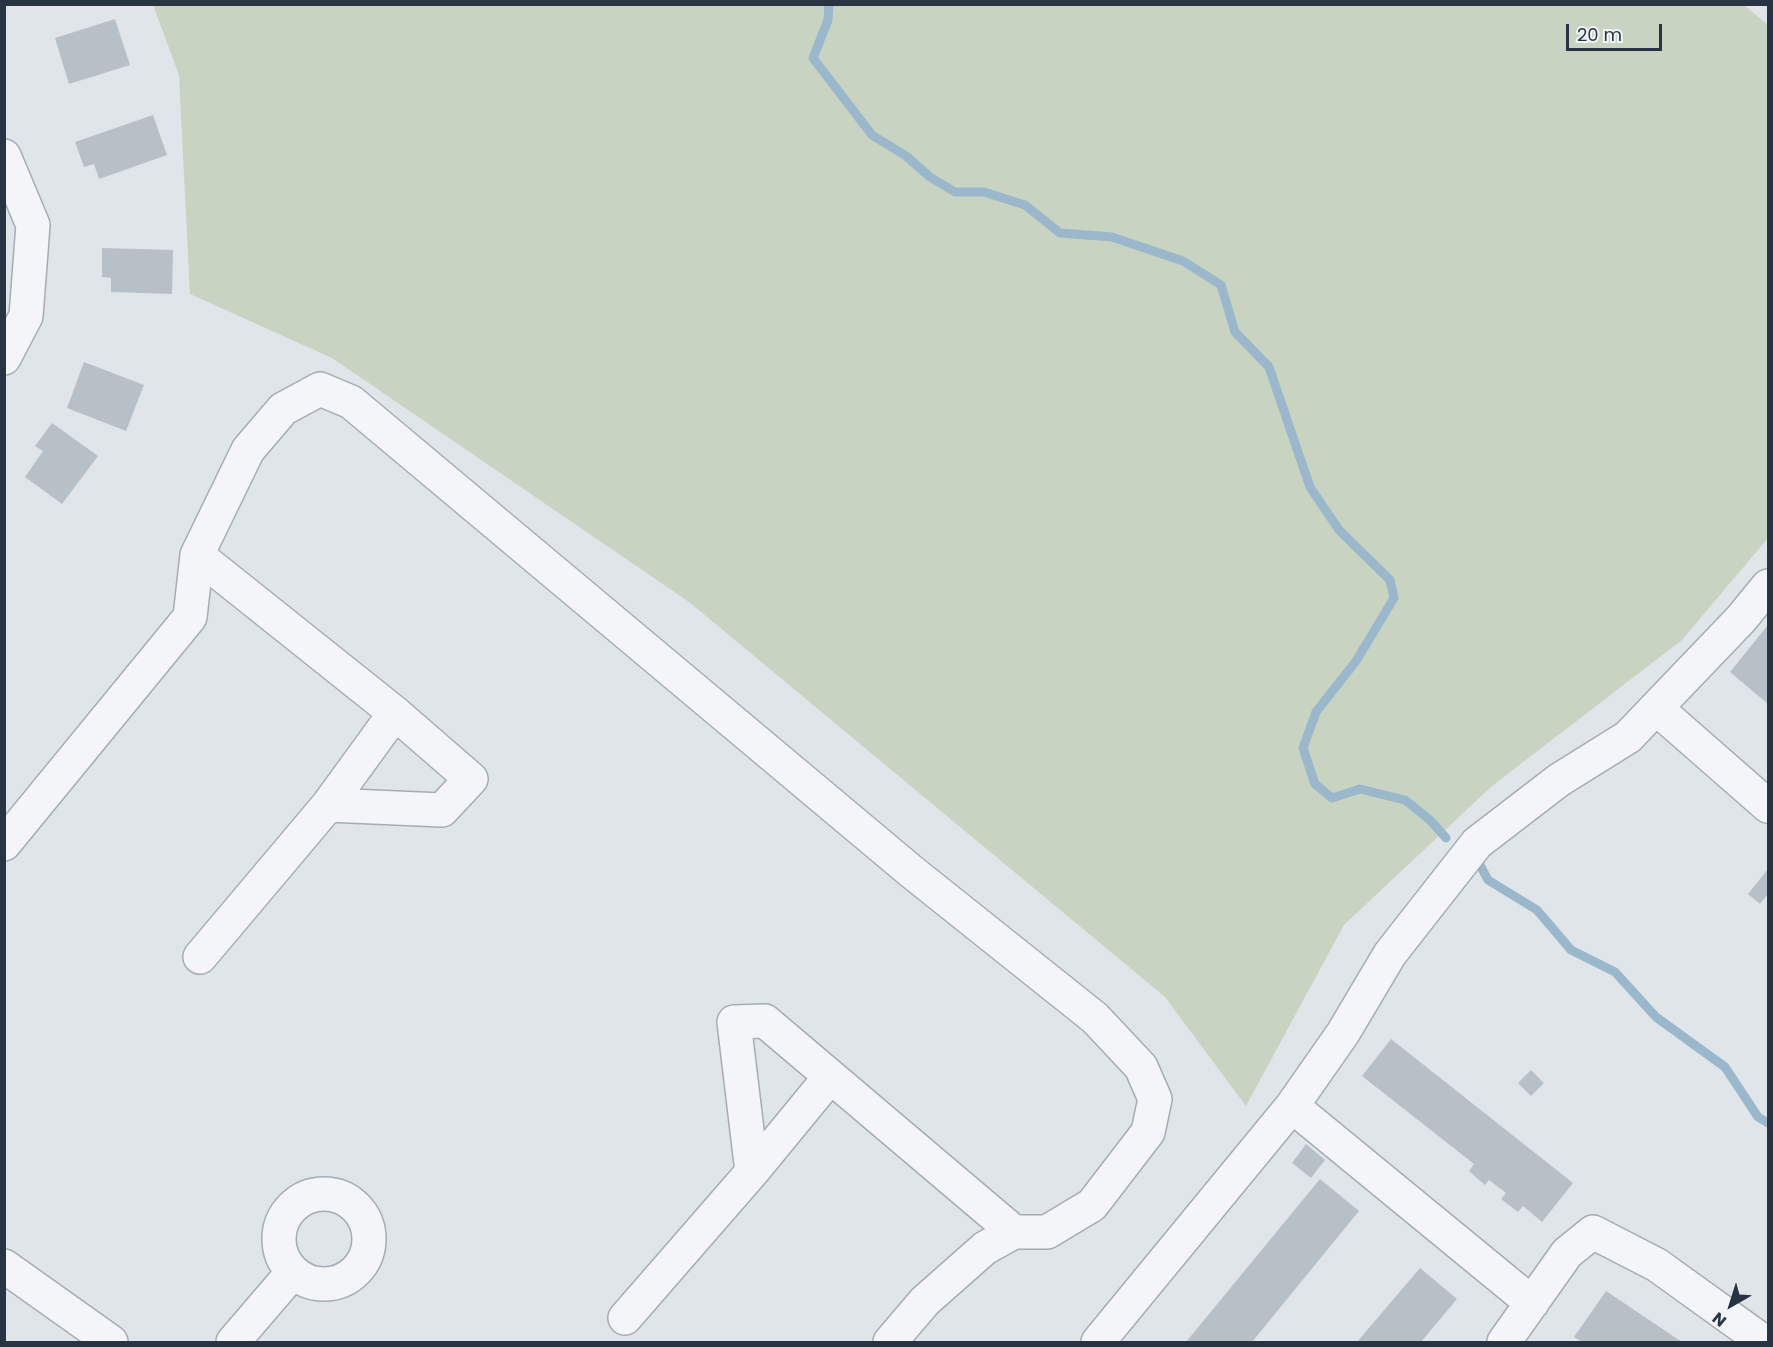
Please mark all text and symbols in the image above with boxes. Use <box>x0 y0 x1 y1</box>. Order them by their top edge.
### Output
scale bar <box>1569 12 1665 50</box>
text: 20 m <box>1577 22 1622 47</box>
north arrow <box>1701 1275 1761 1335</box>
text: N <box>1707 1307 1731 1332</box>

